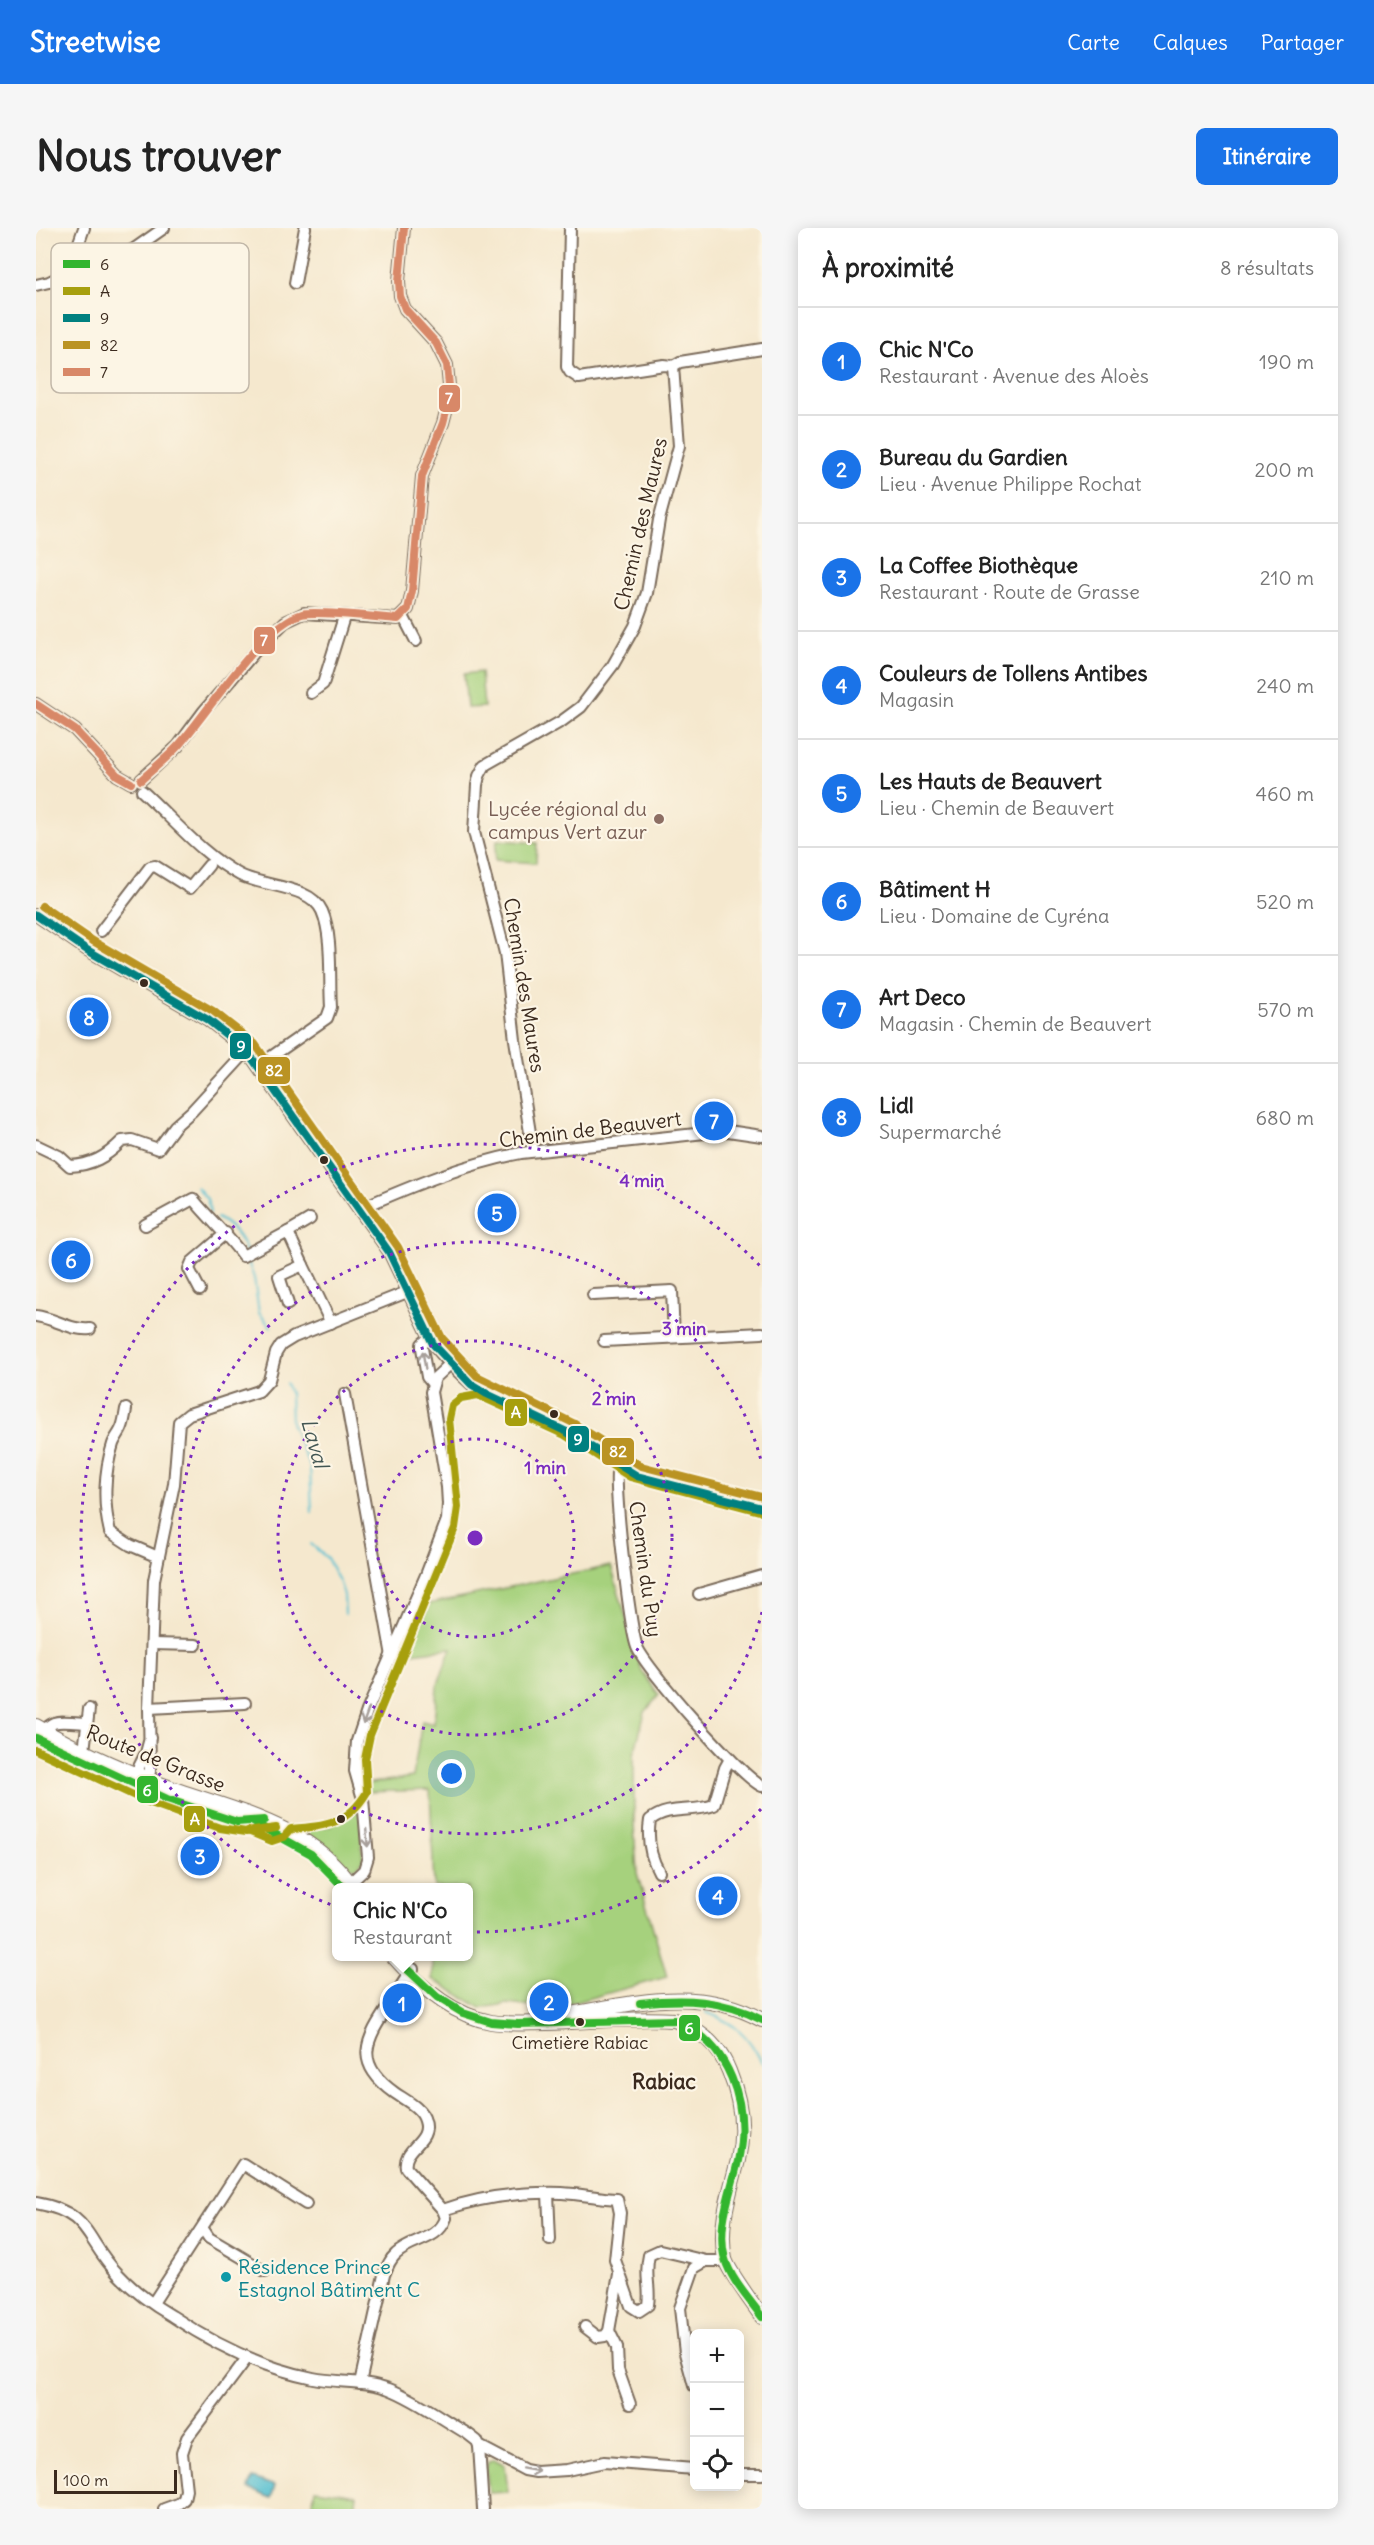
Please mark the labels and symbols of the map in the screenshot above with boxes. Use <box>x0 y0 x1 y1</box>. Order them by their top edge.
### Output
legend <box>51 243 249 393</box>
text: 6 <box>100 254 109 274</box>
text: A <box>100 281 110 301</box>
text: 9 <box>100 308 109 328</box>
text: 82 <box>100 335 118 355</box>
text: 7 <box>100 362 108 382</box>
line badge: 7 <box>438 384 461 413</box>
text: 7 <box>445 388 453 408</box>
street label: Chemin des Maures <box>608 435 672 613</box>
line badge: 7 <box>253 626 276 655</box>
text: 7 <box>260 630 268 650</box>
place label: Lycée régional du campus Vert azur <box>488 796 647 844</box>
marker: Lycée régional du campus Vert azur <box>652 812 666 826</box>
street label: Chemin des Maures <box>499 896 551 1074</box>
unlabelled marker <box>138 977 150 989</box>
pin: 8 <box>70 994 108 1040</box>
line badge: 9 <box>229 1032 252 1060</box>
text: 9 <box>236 1036 246 1056</box>
line badge: 82 <box>257 1056 291 1085</box>
text: 82 <box>265 1060 283 1080</box>
pin: 7 <box>694 1098 734 1144</box>
street label: Chemin de Beauvert <box>498 1105 683 1153</box>
unlabelled marker <box>318 1154 330 1166</box>
text: 4 min <box>620 1169 665 1192</box>
pin: 5 <box>478 1190 516 1236</box>
pin: 6 <box>51 1238 90 1282</box>
text: 3 min <box>662 1317 707 1340</box>
one-way arrow <box>418 1351 429 1370</box>
text: 2 min <box>592 1387 637 1410</box>
line badge: A <box>504 1398 528 1427</box>
text: A <box>511 1402 521 1422</box>
unlabelled marker <box>548 1408 560 1420</box>
water label: Laval <box>295 1415 336 1474</box>
line badge: 9 <box>567 1425 590 1453</box>
text: 9 <box>573 1429 583 1449</box>
line badge: 82 <box>601 1437 635 1466</box>
text: 82 <box>609 1441 627 1461</box>
text: 1 min <box>524 1456 566 1479</box>
street label: Chemin du Puy <box>624 1499 668 1639</box>
centre of rings <box>465 1528 485 1548</box>
one-way arrow <box>359 1706 370 1725</box>
street label: Route de Grasse <box>83 1719 229 1797</box>
your location <box>437 1759 466 1788</box>
line badge: 6 <box>136 1775 159 1804</box>
text: 6 <box>142 1780 152 1800</box>
line badge: A <box>183 1805 206 1833</box>
text: A <box>190 1809 200 1829</box>
unlabelled marker <box>335 1813 347 1825</box>
one-way arrow <box>362 1827 373 1847</box>
pin: 3 <box>180 1834 220 1878</box>
pin: 4 <box>698 1874 738 1918</box>
pin: 1 <box>382 1980 422 2026</box>
pin: 2 <box>530 1980 568 2024</box>
line badge: 6 <box>678 2014 701 2042</box>
marker: Cimetière Rabiac <box>574 2016 586 2028</box>
text: 6 <box>684 2018 694 2038</box>
place label: Cimetière Rabiac <box>512 2031 648 2054</box>
district label: Rabiac <box>632 2068 696 2095</box>
place label: Résidence Prince Estagnol Bâtiment C <box>238 2254 420 2302</box>
marker: Résidence Prince Estagnol Bâtiment C <box>219 2270 233 2284</box>
one-way arrow <box>521 2465 540 2476</box>
scale bar <box>54 2467 177 2494</box>

